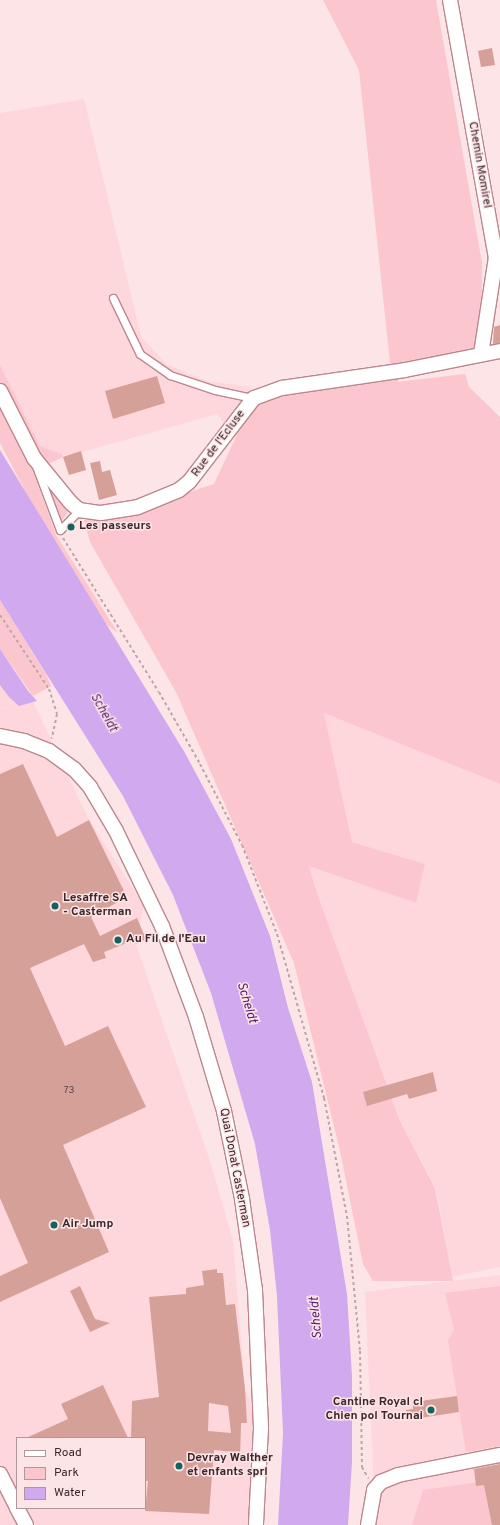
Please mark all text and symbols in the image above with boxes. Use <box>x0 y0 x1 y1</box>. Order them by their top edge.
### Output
street label: Chemin Momirel <box>464 121 494 209</box>
street label: Rue de l'Ecluse <box>189 408 249 480</box>
place label: Les passeurs <box>79 520 151 534</box>
marker: Les passeurs <box>66 522 76 532</box>
water label: Scheldt <box>86 691 120 735</box>
place label: Lesaffre SA - Casterman <box>63 892 132 920</box>
marker: Lesaffre SA - Casterman <box>50 901 60 911</box>
place label: Au Fil de l'Eau <box>126 933 206 947</box>
marker: Au Fil de l'Eau <box>113 935 123 945</box>
water label: Scheldt <box>232 981 260 1025</box>
house number: 73 <box>63 1085 75 1097</box>
street label: Quai Donat Casterman <box>215 1107 253 1229</box>
place label: Air Jump <box>62 1218 113 1232</box>
marker: Air Jump <box>49 1220 59 1230</box>
water label: Scheldt <box>307 1296 327 1340</box>
place label: Cantine Royal cl Chien pol Tournai <box>326 1396 423 1424</box>
marker: Cantine Royal cl Chien pol Tournai <box>426 1405 436 1415</box>
legend <box>16 1437 146 1509</box>
text: Road <box>54 1445 82 1461</box>
place label: Devray Walther et enfants sprl <box>187 1452 273 1480</box>
marker: Devray Walther et enfants sprl <box>174 1461 184 1471</box>
text: Park <box>54 1465 79 1481</box>
text: Water <box>54 1485 86 1501</box>

